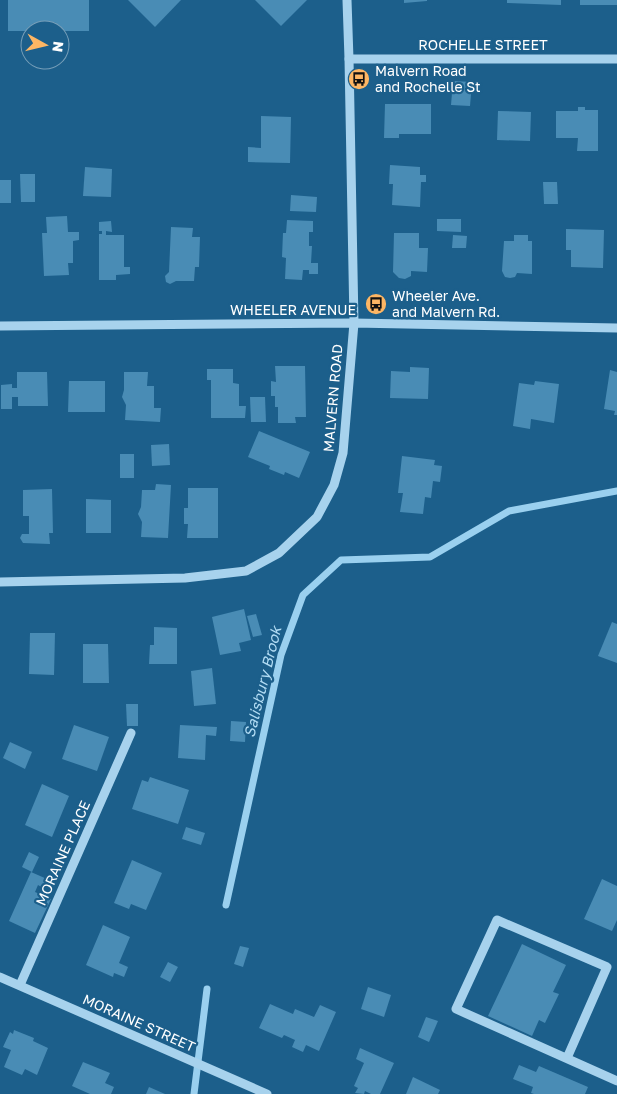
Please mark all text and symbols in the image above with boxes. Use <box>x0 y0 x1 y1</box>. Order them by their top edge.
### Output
north arrow <box>20 20 70 70</box>
street label: ROCHELLE STREET <box>418 36 548 53</box>
text: N <box>49 40 68 53</box>
place label: Malvern Road and Rochelle St <box>375 62 481 95</box>
bus stop icon: Malvern Road and Rochelle St <box>347 67 371 91</box>
place label: Wheeler Ave. and Malvern Rd. <box>392 287 500 320</box>
bus stop icon: Wheeler Ave. and Malvern Rd. <box>364 292 388 316</box>
street label: WHEELER AVENUE <box>230 301 356 318</box>
street label: MALVERN ROAD <box>319 343 346 453</box>
water label: Salisbury Brook <box>240 623 286 739</box>
street label: MORAINE PLACE <box>32 798 93 908</box>
street label: MORAINE STREET <box>80 990 198 1055</box>

